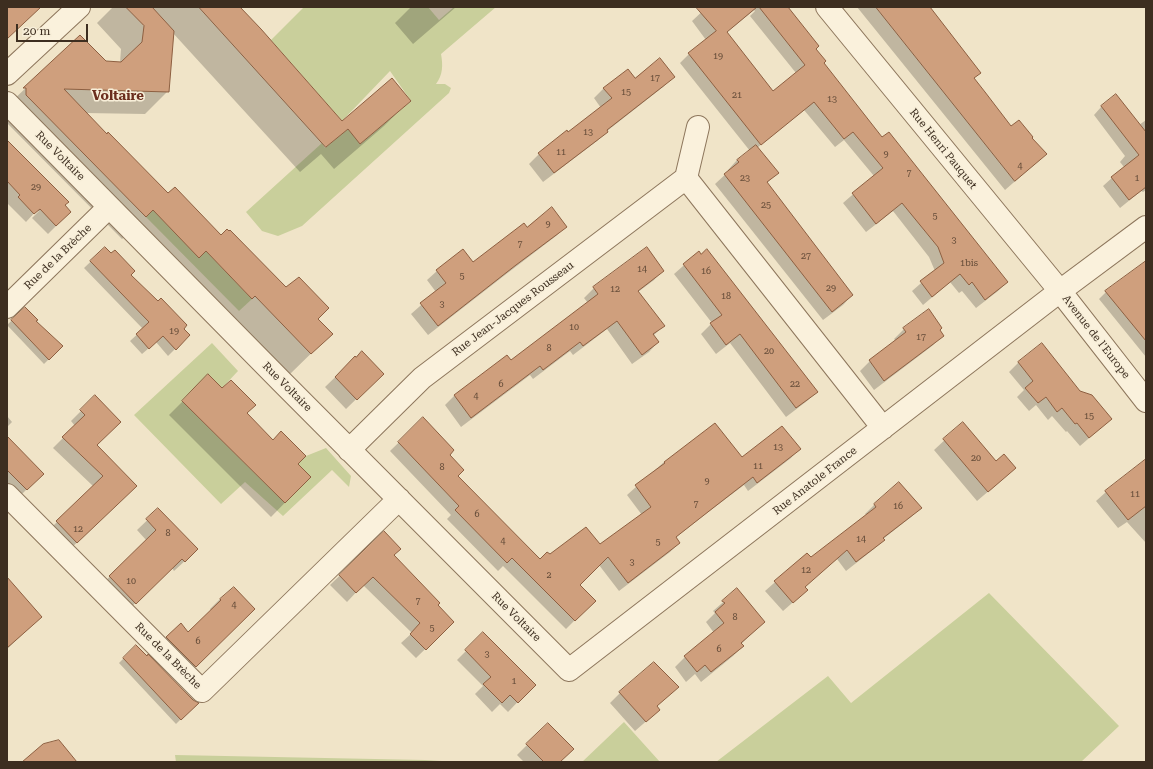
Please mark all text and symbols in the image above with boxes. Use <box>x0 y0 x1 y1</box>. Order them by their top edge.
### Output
scale bar <box>18 16 90 42</box>
text: 20 m <box>23 24 50 38</box>
house number: 19 <box>713 51 723 61</box>
house number: 17 <box>650 73 660 83</box>
house number: 15 <box>621 87 631 97</box>
district label: Voltaire <box>92 88 144 104</box>
house number: 21 <box>732 90 742 100</box>
house number: 13 <box>827 94 837 104</box>
street label: Rue Henri Pauquet <box>907 106 979 192</box>
house number: 13 <box>583 127 593 137</box>
street label: Rue Voltaire <box>33 129 87 183</box>
house number: 11 <box>556 147 566 157</box>
house number: 9 <box>883 149 889 159</box>
house number: 4 <box>1017 161 1023 171</box>
house number: 7 <box>906 168 912 178</box>
house number: 23 <box>740 173 750 183</box>
house number: 1 <box>1134 173 1140 183</box>
house number: 29 <box>31 182 41 192</box>
house number: 25 <box>761 200 771 210</box>
house number: 5 <box>932 211 938 221</box>
house number: 9 <box>545 219 551 229</box>
street label: Rue de la Brèche <box>22 222 94 292</box>
house number: 3 <box>951 235 957 245</box>
house number: 7 <box>517 239 523 249</box>
house number: 27 <box>801 251 811 261</box>
house number: 1bis <box>960 258 978 268</box>
street label: Rue Jean-Jacques Rousseau <box>450 259 576 359</box>
house number: 14 <box>637 264 647 274</box>
house number: 16 <box>701 266 711 276</box>
house number: 5 <box>459 271 465 281</box>
house number: 29 <box>826 283 836 293</box>
house number: 12 <box>610 284 620 294</box>
house number: 18 <box>721 291 731 301</box>
street label: Avenue de l'Europe <box>1059 293 1133 381</box>
house number: 3 <box>439 299 445 309</box>
house number: 10 <box>569 322 579 332</box>
house number: 19 <box>169 326 179 336</box>
house number: 17 <box>916 332 926 342</box>
house number: 8 <box>546 343 552 353</box>
house number: 20 <box>764 346 774 356</box>
street label: Rue Voltaire <box>260 360 314 414</box>
house number: 6 <box>498 379 504 389</box>
house number: 22 <box>790 379 800 389</box>
house number: 4 <box>473 391 479 401</box>
house number: 15 <box>1084 411 1094 421</box>
house number: 13 <box>773 442 783 452</box>
street label: Rue Anatole France <box>770 444 860 518</box>
house number: 20 <box>971 453 981 463</box>
house number: 11 <box>753 461 763 471</box>
house number: 8 <box>439 462 445 472</box>
house number: 9 <box>704 476 710 486</box>
house number: 11 <box>1130 489 1140 499</box>
house number: 7 <box>693 499 699 509</box>
house number: 16 <box>893 501 903 511</box>
house number: 6 <box>474 509 480 519</box>
house number: 12 <box>73 524 83 534</box>
house number: 8 <box>165 528 171 538</box>
house number: 14 <box>856 534 866 544</box>
house number: 4 <box>500 536 506 546</box>
house number: 5 <box>655 537 661 547</box>
house number: 3 <box>629 557 635 567</box>
house number: 12 <box>801 565 811 575</box>
house number: 2 <box>546 570 552 580</box>
house number: 10 <box>126 576 136 586</box>
street label: Rue Voltaire <box>489 590 543 644</box>
house number: 7 <box>415 596 421 606</box>
house number: 4 <box>231 600 237 610</box>
house number: 8 <box>732 612 738 622</box>
street label: Rue de la Brèche <box>132 620 204 692</box>
house number: 5 <box>429 623 435 633</box>
house number: 6 <box>195 636 201 646</box>
house number: 6 <box>716 644 722 654</box>
house number: 3 <box>484 649 490 659</box>
house number: 1 <box>511 676 517 686</box>

